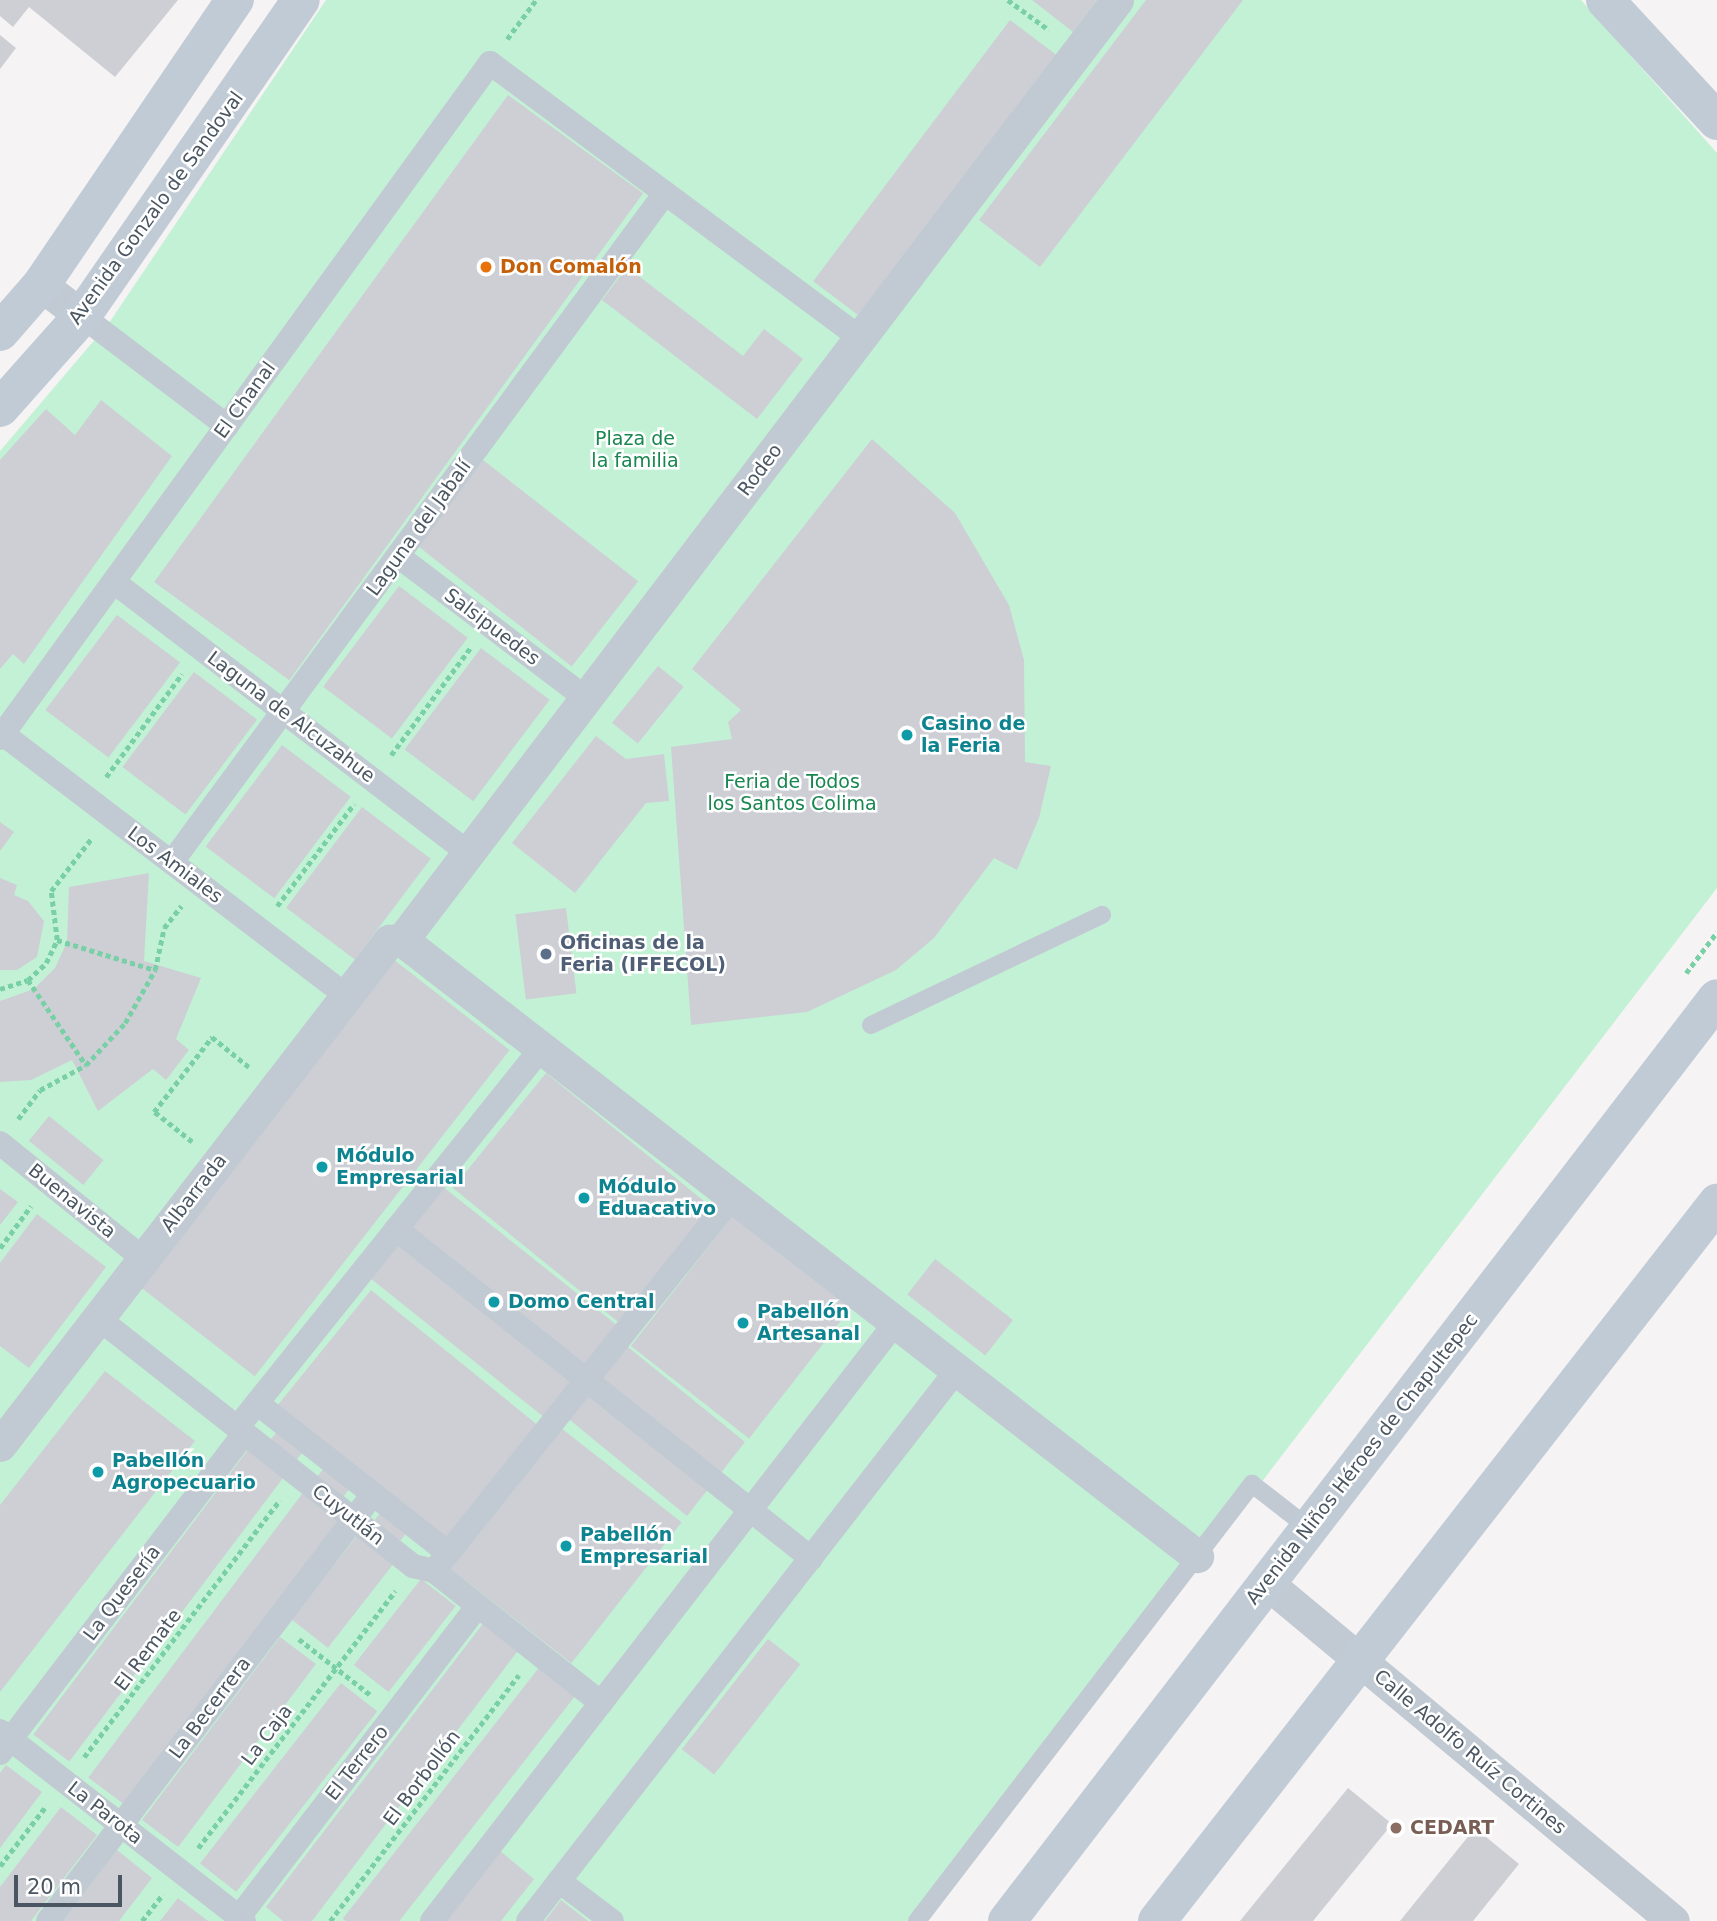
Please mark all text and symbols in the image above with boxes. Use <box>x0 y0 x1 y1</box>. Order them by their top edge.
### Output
street label: Avenida Gonzalo de Sandoval <box>64 87 248 329</box>
place label: Don Comalón <box>500 256 642 278</box>
marker: Don Comalón <box>478 259 494 275</box>
street label: El Chanal <box>210 357 280 443</box>
park label: Plaza de la familia <box>591 428 679 472</box>
street label: Rodeo <box>733 439 787 501</box>
street label: Laguna del Jabalí <box>362 456 476 600</box>
street label: Salsipuedes <box>440 584 544 670</box>
street label: Laguna de Alcuzahue <box>203 647 379 787</box>
place label: Casino de la Feria <box>921 713 1025 757</box>
marker: Casino de la Feria <box>899 727 915 743</box>
park label: Feria de Todos los Santos Colima <box>707 771 877 815</box>
street label: Los Amiales <box>123 822 227 908</box>
place label: Oficinas de la Feria (IFFECOL) <box>560 932 726 976</box>
marker: Oficinas de la Feria (IFFECOL) <box>538 946 554 962</box>
place label: Módulo Empresarial <box>336 1145 464 1189</box>
street label: Albarrada <box>157 1149 231 1237</box>
street label: Buenavista <box>24 1159 120 1243</box>
marker: Módulo Empresarial <box>314 1159 330 1175</box>
place label: Módulo Eduacativo <box>598 1176 716 1220</box>
marker: Módulo Eduacativo <box>576 1190 592 1206</box>
place label: Domo Central <box>508 1291 654 1313</box>
marker: Domo Central <box>486 1294 502 1310</box>
place label: Pabellón Artesanal <box>757 1301 860 1345</box>
street label: Avenida Niños Héroes de Chapultepec <box>1241 1309 1483 1609</box>
marker: Pabellón Artesanal <box>735 1315 751 1331</box>
place label: Pabellón Agropecuario <box>112 1450 256 1494</box>
marker: Pabellón Agropecuario <box>90 1464 106 1480</box>
street label: Cuyutlán <box>307 1480 389 1550</box>
place label: Pabellón Empresarial <box>580 1524 708 1568</box>
marker: Pabellón Empresarial <box>558 1538 574 1554</box>
street label: La Quesería <box>79 1541 165 1645</box>
street label: El Remate <box>110 1605 186 1695</box>
street label: La Becerrera <box>164 1653 256 1763</box>
street label: Calle Adolfo Ruíz Cortines <box>1369 1665 1571 1839</box>
street label: La Caja <box>237 1700 297 1770</box>
street label: El Terrero <box>321 1721 393 1805</box>
street label: El Borbollón <box>379 1726 465 1830</box>
street label: La Parota <box>63 1777 147 1849</box>
place label: CEDART <box>1410 1817 1494 1839</box>
marker: CEDART <box>1388 1820 1404 1836</box>
scale bar <box>18 1862 126 1906</box>
text: 20 m <box>27 1875 81 1899</box>

